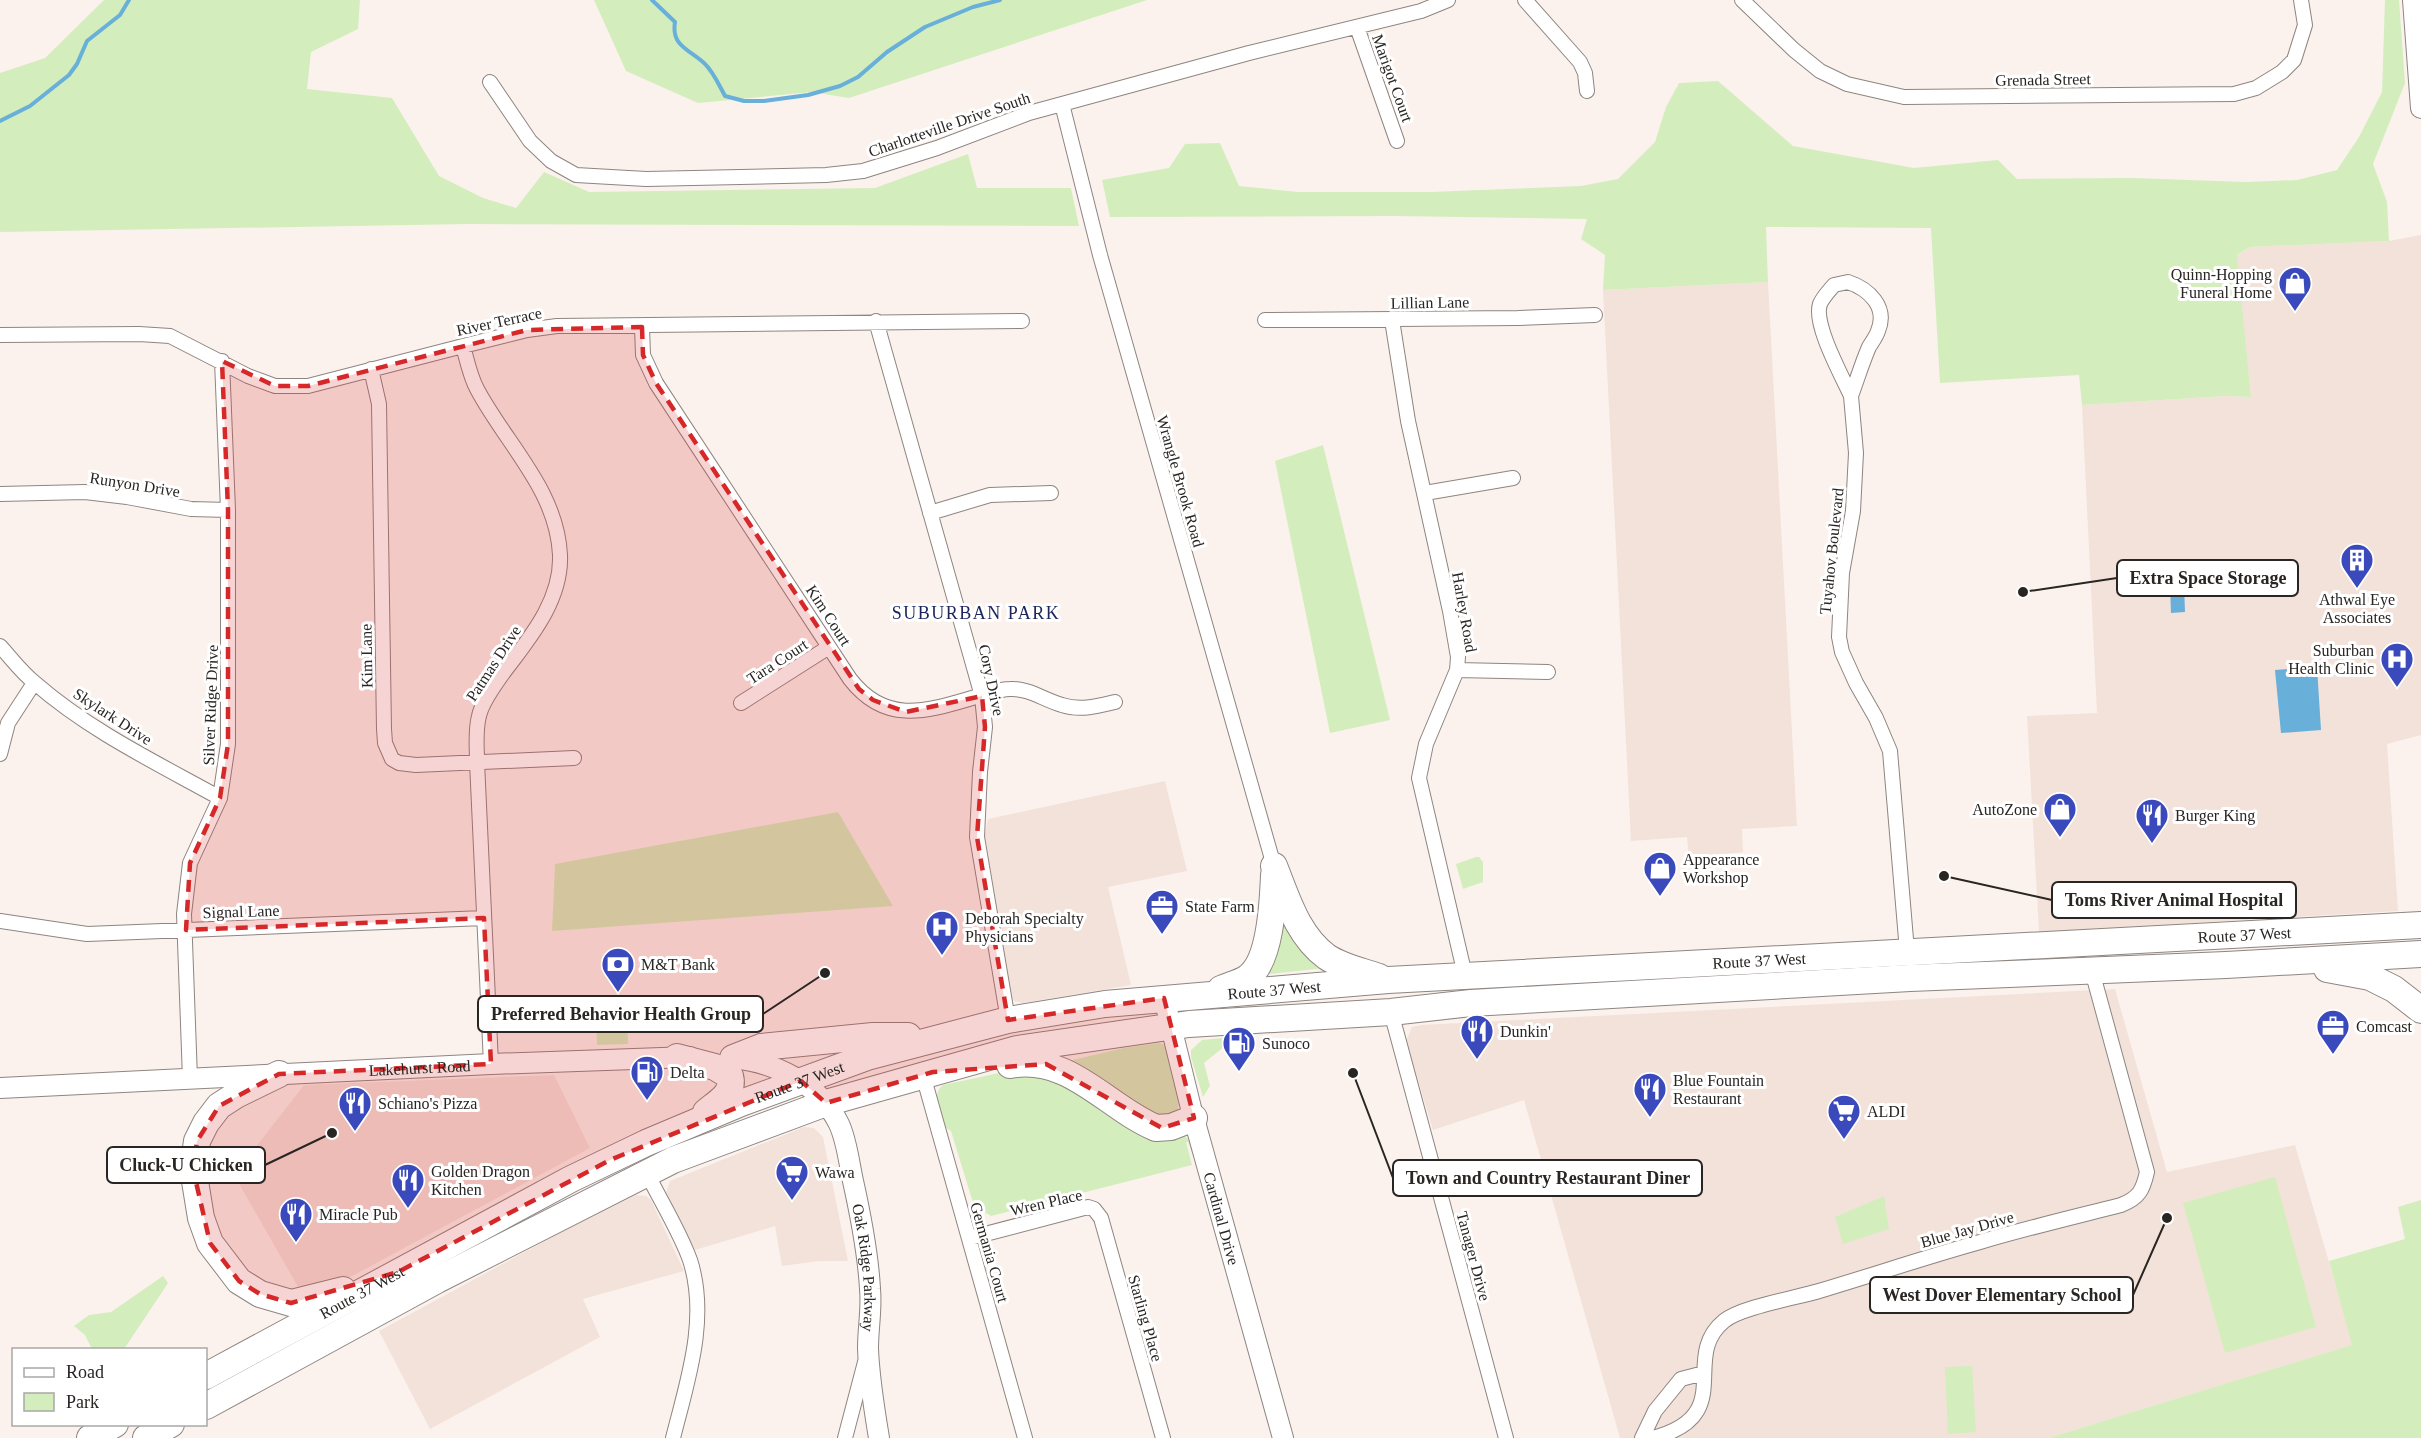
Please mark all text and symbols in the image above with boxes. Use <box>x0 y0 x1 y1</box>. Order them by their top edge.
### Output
street label: Marigot Court <box>1368 32 1416 125</box>
street label: Grenada Street <box>1995 70 2091 89</box>
street label: Charlotteville Drive South <box>866 89 1032 160</box>
shop icon: Quinn-Hopping Funeral Home <box>2277 265 2313 312</box>
place label: Quinn-Hopping Funeral Home <box>2171 266 2272 301</box>
street label: Lillian Lane <box>1391 293 1469 312</box>
street label: River Terrace <box>455 304 543 339</box>
street label: Wrangle Brook Road <box>1153 413 1207 549</box>
street label: Runyon Drive <box>88 469 181 501</box>
street label: Tuyahov Boulevard <box>1816 487 1848 615</box>
building icon: Athwal Eye Associates <box>2339 542 2375 589</box>
callout: Extra Space Storage <box>2117 560 2298 596</box>
text: Extra Space Storage <box>2130 568 2286 588</box>
street label: Harley Road <box>1448 571 1480 654</box>
street label: Kim Court <box>803 582 855 649</box>
place label: Athwal Eye Associates <box>2319 591 2395 626</box>
district label: SUBURBAN PARK <box>892 603 1060 623</box>
street label: Patmas Drive <box>463 622 524 704</box>
street label: Kim Lane <box>357 624 376 688</box>
street label: Tara Court <box>744 635 811 687</box>
hospital icon: Suburban Health Clinic <box>2379 641 2415 688</box>
place label: Suburban Health Clinic <box>2288 642 2374 677</box>
street label: Cory Drive <box>975 643 1007 718</box>
street label: Silver Ridge Drive <box>200 644 222 766</box>
street label: Skylark Drive <box>70 685 155 749</box>
shop icon: AutoZone <box>2042 791 2078 838</box>
restaurant icon: Burger King <box>2134 797 2170 844</box>
place label: AutoZone <box>1972 801 2037 818</box>
place label: Burger King <box>2175 807 2255 825</box>
shop icon: Appearance Workshop <box>1642 850 1678 897</box>
place label: Appearance Workshop <box>1683 851 1759 887</box>
callout: Toms River Animal Hospital <box>2052 882 2296 918</box>
office icon: State Farm <box>1144 888 1180 935</box>
text: Toms River Animal Hospital <box>2065 890 2283 910</box>
place label: State Farm <box>1185 898 1255 915</box>
street label: Signal Lane <box>202 902 280 922</box>
hospital icon: Deborah Specialty Physicians <box>924 909 960 956</box>
place label: Deborah Specialty Physicians <box>965 910 1084 946</box>
street label: Route 37 West <box>2197 924 2292 946</box>
bank icon: M&T Bank <box>600 946 636 993</box>
street label: Route 37 West <box>1712 950 1807 972</box>
place label: M&T Bank <box>641 956 715 973</box>
street label: Route 37 West <box>1227 978 1322 1003</box>
callout: Preferred Behavior Health Group <box>478 996 763 1032</box>
text: Preferred Behavior Health Group <box>491 1004 751 1024</box>
office icon: Comcast <box>2315 1008 2351 1055</box>
restaurant icon: Dunkin' <box>1459 1013 1495 1060</box>
place label: Comcast <box>2356 1018 2413 1035</box>
place label: Dunkin' <box>1500 1023 1551 1040</box>
fuel station icon: Sunoco <box>1221 1025 1257 1072</box>
place label: Sunoco <box>1262 1035 1310 1052</box>
fuel station icon: Delta <box>629 1054 665 1101</box>
street label: Lakehurst Road <box>368 1057 471 1079</box>
street label: Route 37 West <box>753 1058 847 1106</box>
place label: Delta <box>670 1064 705 1081</box>
restaurant icon: Blue Fountain Restaurant <box>1632 1071 1668 1118</box>
place label: Blue Fountain Restaurant <box>1673 1072 1764 1107</box>
restaurant icon: Schiano's Pizza <box>337 1085 373 1132</box>
supermarket icon: ALDI <box>1826 1093 1862 1140</box>
place label: Schiano's Pizza <box>378 1095 477 1112</box>
place label: ALDI <box>1867 1103 1905 1120</box>
callout: Cluck-U Chicken <box>107 1147 265 1183</box>
supermarket icon: Wawa <box>774 1154 810 1201</box>
text: Cluck-U Chicken <box>119 1155 253 1175</box>
callout: Town and Country Restaurant Diner <box>1393 1160 1702 1196</box>
restaurant icon: Golden Dragon Kitchen <box>390 1162 426 1209</box>
place label: Golden Dragon Kitchen <box>431 1163 530 1198</box>
place label: Wawa <box>815 1164 855 1181</box>
text: Town and Country Restaurant Diner <box>1406 1168 1690 1188</box>
street label: Cardinal Drive <box>1200 1170 1242 1267</box>
street label: Wren Place <box>1008 1186 1084 1219</box>
restaurant icon: Miracle Pub <box>278 1196 314 1243</box>
street label: Germania Court <box>967 1200 1012 1305</box>
street label: Oak Ridge Parkway <box>849 1202 879 1332</box>
place label: Miracle Pub <box>319 1206 398 1223</box>
street label: Blue Jay Drive <box>1919 1208 2016 1252</box>
street label: Tanager Drive <box>1452 1210 1494 1303</box>
street label: Route 37 West <box>317 1262 408 1322</box>
street label: Starling Place <box>1124 1273 1166 1364</box>
callout: West Dover Elementary School <box>1870 1277 2133 1313</box>
text: West Dover Elementary School <box>1882 1285 2122 1305</box>
legend <box>12 1348 207 1426</box>
text: Road <box>66 1362 104 1382</box>
text: Park <box>66 1392 99 1412</box>

